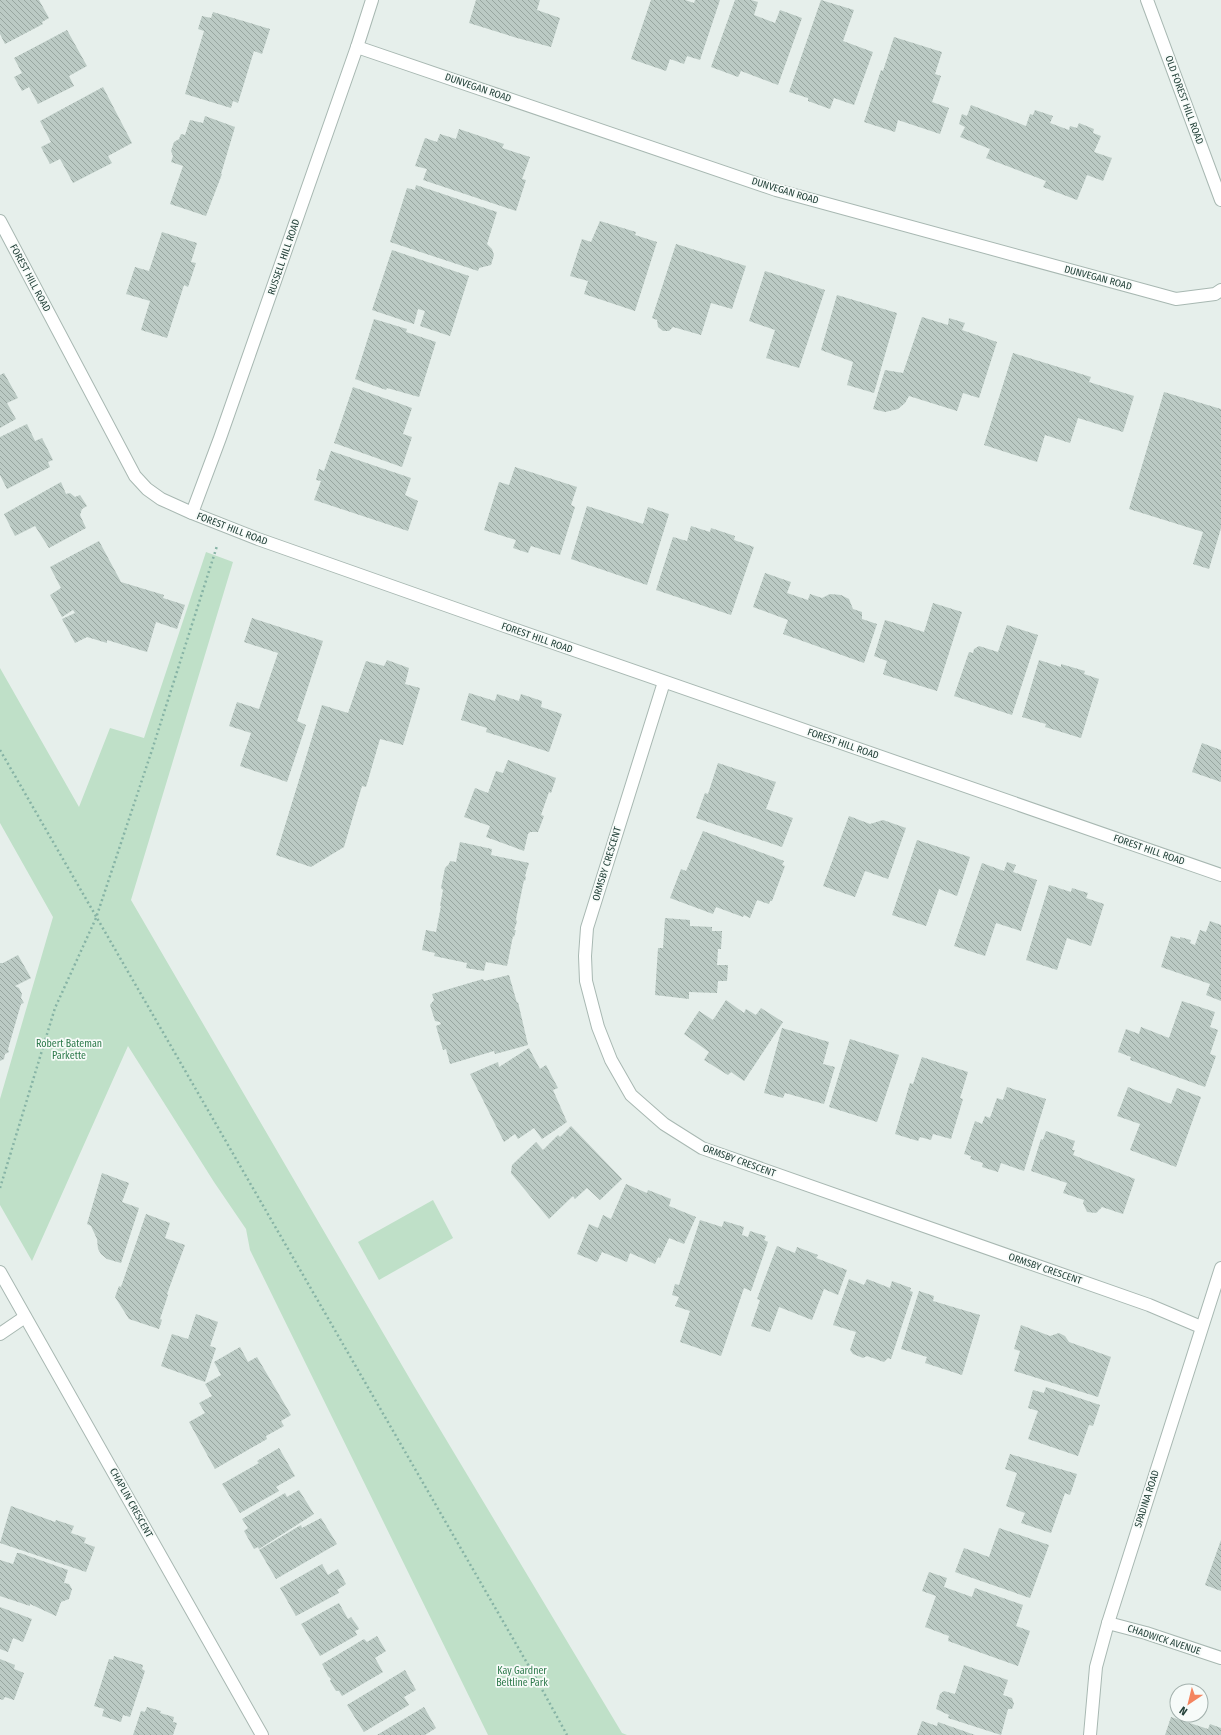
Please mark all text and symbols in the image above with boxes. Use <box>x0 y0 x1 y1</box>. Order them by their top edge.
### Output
street label: OLD FOREST HILL ROAD <box>1162 54 1206 146</box>
street label: DUNVEGAN ROAD <box>443 71 513 105</box>
street label: DUNVEGAN ROAD <box>750 175 820 207</box>
street label: RUSSELL HILL ROAD <box>265 217 303 296</box>
street label: FOREST HILL ROAD <box>7 242 53 314</box>
street label: DUNVEGAN ROAD <box>1063 263 1133 293</box>
street label: FOREST HILL ROAD <box>195 510 269 548</box>
street label: FOREST HILL ROAD <box>500 620 574 656</box>
street label: FOREST HILL ROAD <box>806 726 880 762</box>
street label: ORMSBY CRESCENT <box>590 825 624 902</box>
street label: FOREST HILL ROAD <box>1112 832 1186 868</box>
park label: Robert Bateman Parkette <box>36 1038 102 1062</box>
street label: ORMSBY CRESCENT <box>701 1142 777 1180</box>
street label: ORMSBY CRESCENT <box>1007 1251 1084 1287</box>
street label: CHAPLIN CRESCENT <box>107 1466 155 1540</box>
street label: SPADINA ROAD <box>1132 1469 1162 1529</box>
street label: CHADWICK AVENUE <box>1126 1622 1203 1658</box>
park label: Kay Gardner Beltline Park <box>496 1665 548 1689</box>
north arrow <box>1169 1683 1209 1723</box>
text: N <box>1177 1704 1190 1718</box>

